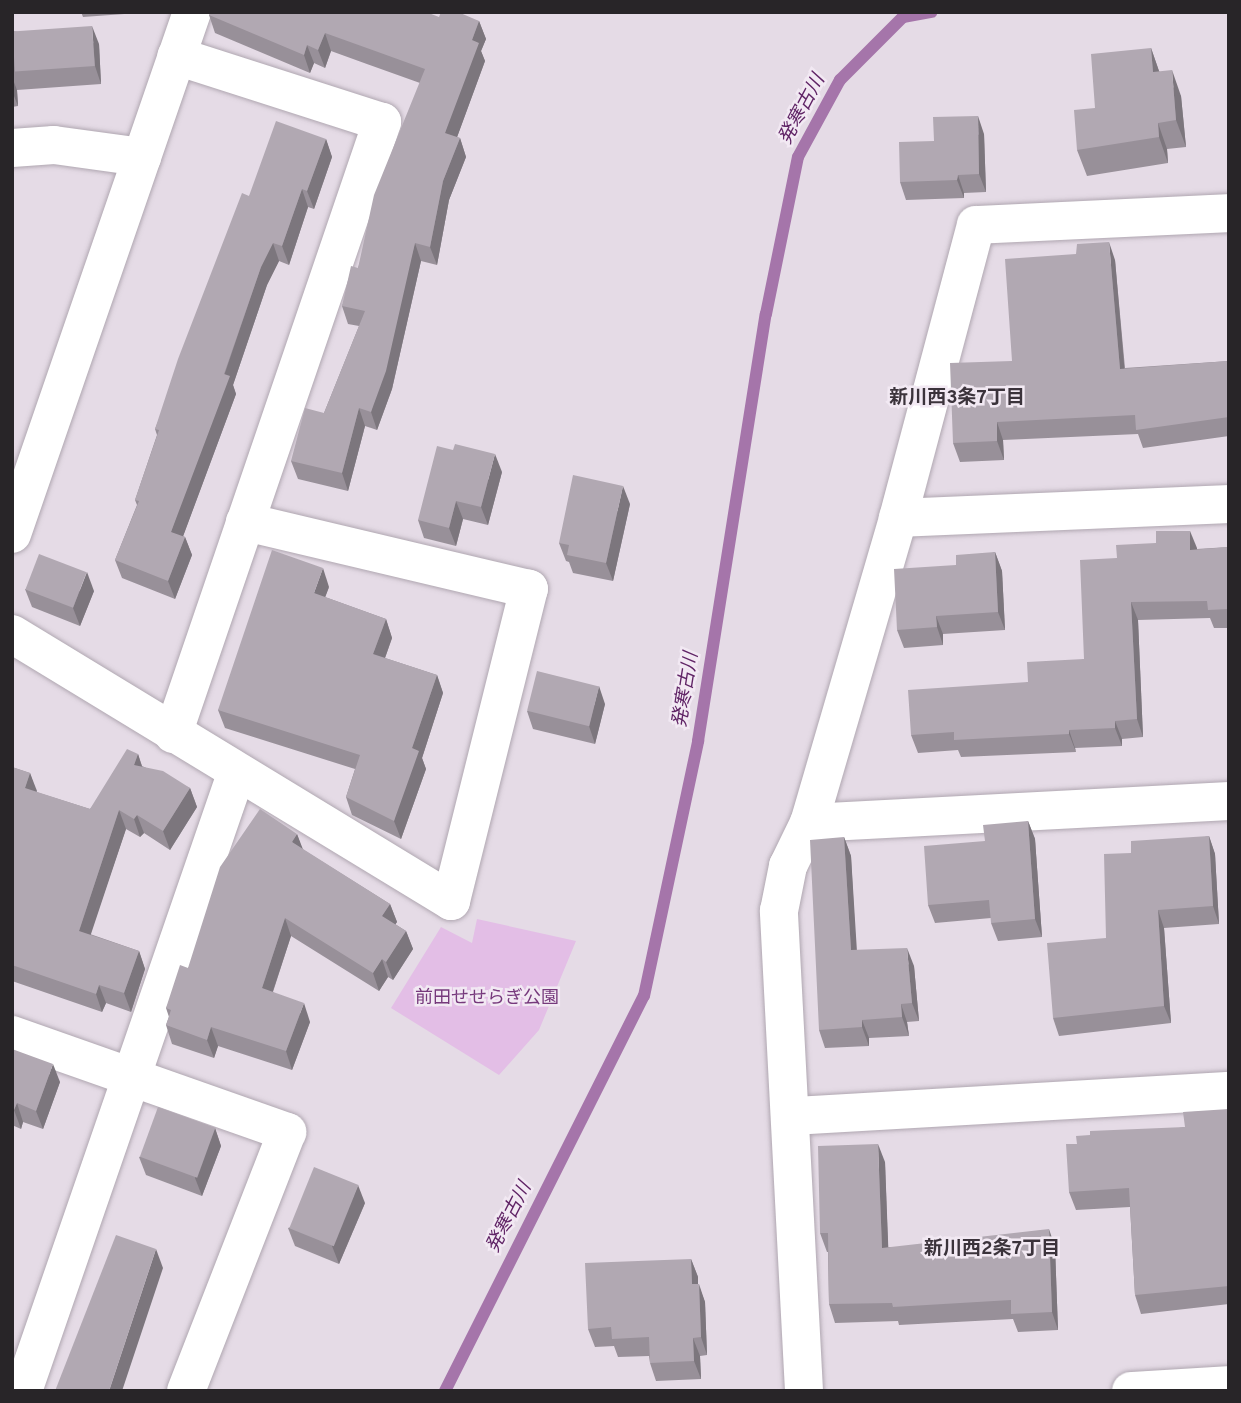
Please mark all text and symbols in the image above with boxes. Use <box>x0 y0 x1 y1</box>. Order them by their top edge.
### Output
water label: 発寒古川 <box>775 71 831 149</box>
district label: 新川西3条7丁目 <box>889 388 1025 410</box>
water label: 発寒古川 <box>670 651 704 729</box>
park label: 前田せせらぎ公園 <box>415 988 559 1010</box>
water label: 発寒古川 <box>483 1179 537 1257</box>
district label: 新川西2条7丁目 <box>924 1239 1060 1261</box>

